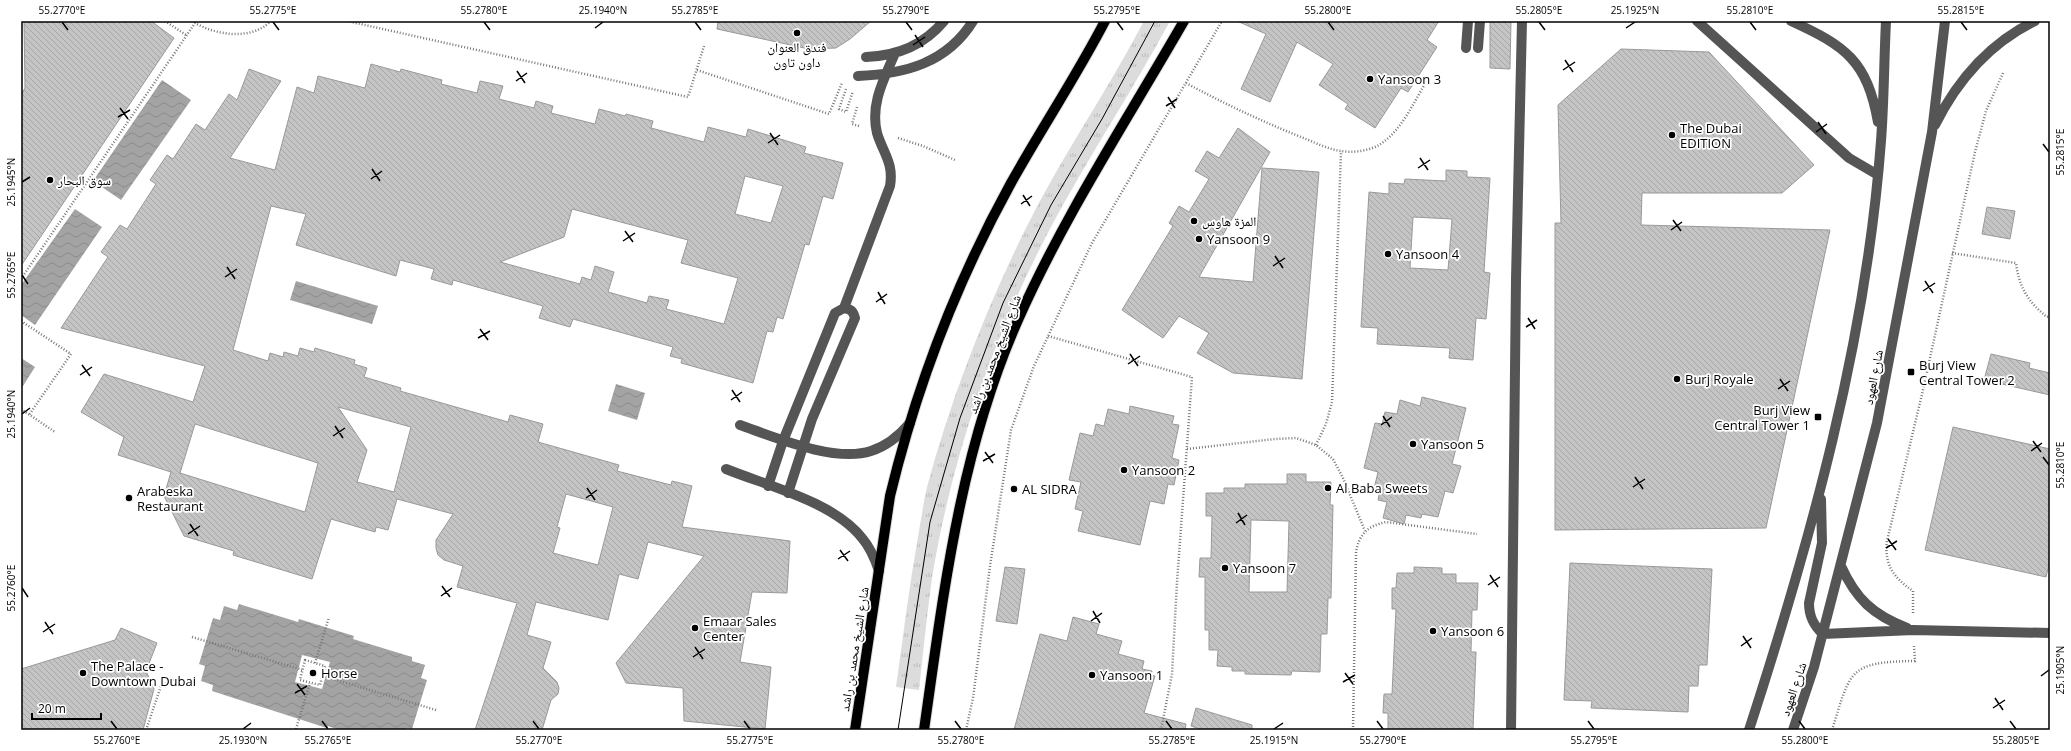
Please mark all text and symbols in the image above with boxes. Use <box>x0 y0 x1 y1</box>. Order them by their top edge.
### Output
text: 55.2770°E <box>39 3 85 17</box>
text: 55.2775°E <box>250 3 296 17</box>
text: 55.2780°E <box>461 3 507 17</box>
text: 25.1940°N <box>579 3 627 17</box>
text: 55.2785°E <box>672 3 718 17</box>
text: 55.2790°E <box>883 3 929 17</box>
text: 55.2795°E <box>1094 3 1140 17</box>
text: 55.2800°E <box>1305 3 1351 17</box>
text: 55.2805°E <box>1516 3 1562 17</box>
text: 25.1925°N <box>1611 3 1659 17</box>
text: 55.2810°E <box>1727 3 1773 17</box>
text: 55.2815°E <box>1938 3 1984 17</box>
marker: فندق العنوان داون تاون <box>792 28 802 38</box>
place label: فندق العنوان داون تاون <box>767 38 827 71</box>
place label: Yansoon 3 <box>1378 70 1441 88</box>
marker: Yansoon 3 <box>1365 74 1375 84</box>
place label: The Dubai EDITION <box>1680 119 1742 152</box>
text: 55.2815°E <box>2053 129 2067 175</box>
marker: The Dubai EDITION <box>1667 130 1677 140</box>
text: 25.1945°N <box>4 158 18 206</box>
place label: سوق البحار <box>57 171 111 189</box>
marker: سوق البحار <box>45 175 55 185</box>
place label: المزة هاوس <box>1202 212 1256 230</box>
marker: المزة هاوس <box>1189 216 1199 226</box>
place label: Yansoon 9 <box>1207 230 1270 248</box>
marker: Yansoon 9 <box>1194 234 1204 244</box>
place label: Yansoon 4 <box>1396 245 1460 263</box>
marker: Yansoon 4 <box>1383 249 1393 259</box>
text: 55.2765°E <box>4 252 18 298</box>
street label: شارع الشيخ محمد بن راشد <box>963 292 1026 416</box>
street label: شارع العهود <box>1859 348 1888 406</box>
place label: Burj View Central Tower 2 <box>1919 356 2015 389</box>
marker: Burj View Central Tower 2 <box>1906 367 1916 377</box>
place label: Burj Royale <box>1685 370 1754 388</box>
marker: Burj Royale <box>1672 374 1682 384</box>
text: 25.1940°N <box>4 390 18 438</box>
place label: Burj View Central Tower 1 <box>1714 401 1810 434</box>
marker: Burj View Central Tower 1 <box>1813 412 1823 422</box>
place label: Yansoon 5 <box>1421 435 1484 453</box>
marker: Yansoon 5 <box>1408 439 1418 449</box>
text: 55.2810°E <box>2053 442 2067 488</box>
place label: Yansoon 2 <box>1132 461 1195 479</box>
marker: Yansoon 2 <box>1119 465 1129 475</box>
place label: Al Baba Sweets <box>1336 479 1428 497</box>
place label: AL SIDRA <box>1022 480 1078 498</box>
place label: Arabeska Restaurant <box>137 482 204 515</box>
marker: Al Baba Sweets <box>1323 483 1333 493</box>
marker: AL SIDRA <box>1009 484 1019 494</box>
marker: Arabeska Restaurant <box>124 493 134 503</box>
place label: Yansoon 7 <box>1233 559 1296 577</box>
marker: Yansoon 7 <box>1220 563 1230 573</box>
text: 55.2760°E <box>4 565 18 611</box>
street label: شارع الشيخ محمد بن راشد <box>835 585 874 713</box>
place label: Emaar Sales Center <box>703 612 777 645</box>
place label: Yansoon 6 <box>1441 622 1504 640</box>
marker: Emaar Sales Center <box>690 623 700 633</box>
marker: Yansoon 6 <box>1428 626 1438 636</box>
text: 25.1905°N <box>2053 646 2067 694</box>
place label: The Palace - Downtown Dubai <box>91 657 196 690</box>
street label: شارع العهود <box>1775 660 1812 719</box>
place label: Horse <box>321 664 357 682</box>
place label: Yansoon 1 <box>1100 666 1163 684</box>
marker: The Palace - Downtown Dubai <box>78 668 88 678</box>
marker: Horse <box>308 668 318 678</box>
marker: Yansoon 1 <box>1087 670 1097 680</box>
scale bar <box>32 695 101 721</box>
text: 20 m <box>38 700 66 717</box>
text: 55.2760°E <box>94 733 140 747</box>
text: 25.1930°N <box>219 733 267 747</box>
text: 55.2765°E <box>305 733 351 747</box>
text: 55.2770°E <box>516 733 562 747</box>
text: 55.2775°E <box>727 733 773 747</box>
text: 55.2780°E <box>938 733 984 747</box>
text: 55.2785°E <box>1149 733 1195 747</box>
text: 25.1915°N <box>1250 733 1298 747</box>
text: 55.2790°E <box>1360 733 1406 747</box>
text: 55.2795°E <box>1571 733 1617 747</box>
text: 55.2800°E <box>1782 733 1828 747</box>
text: 55.2805°E <box>1993 733 2039 747</box>

